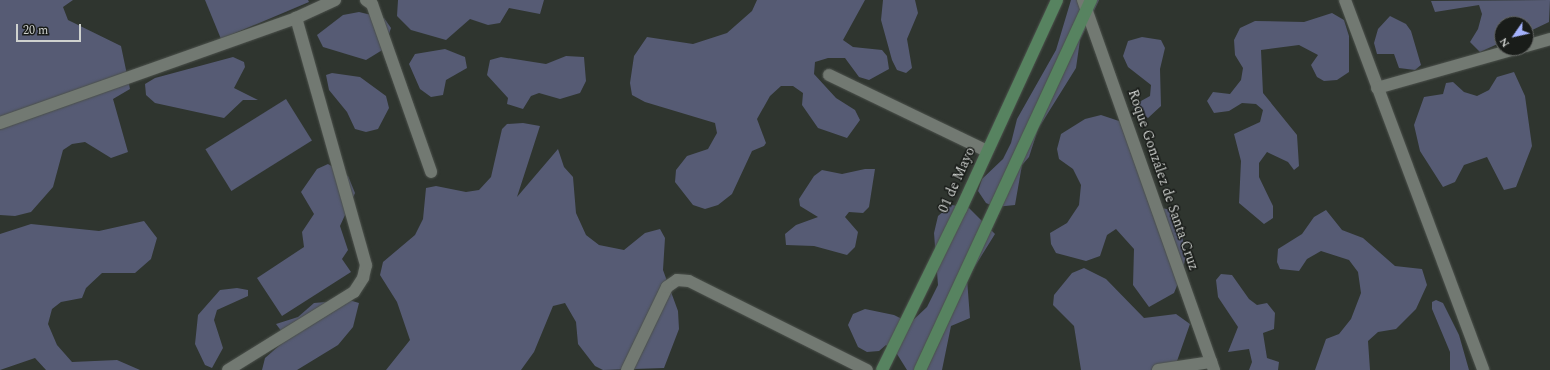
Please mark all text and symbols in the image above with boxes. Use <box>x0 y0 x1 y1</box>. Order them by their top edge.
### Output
scale bar <box>18 16 83 42</box>
north arrow <box>1494 16 1534 56</box>
text: 20 m <box>23 21 48 40</box>
text: N <box>1495 34 1514 51</box>
street label: Roque González de Santa Cruz <box>1124 87 1202 273</box>
street label: 01 de Mayo <box>935 145 979 215</box>

